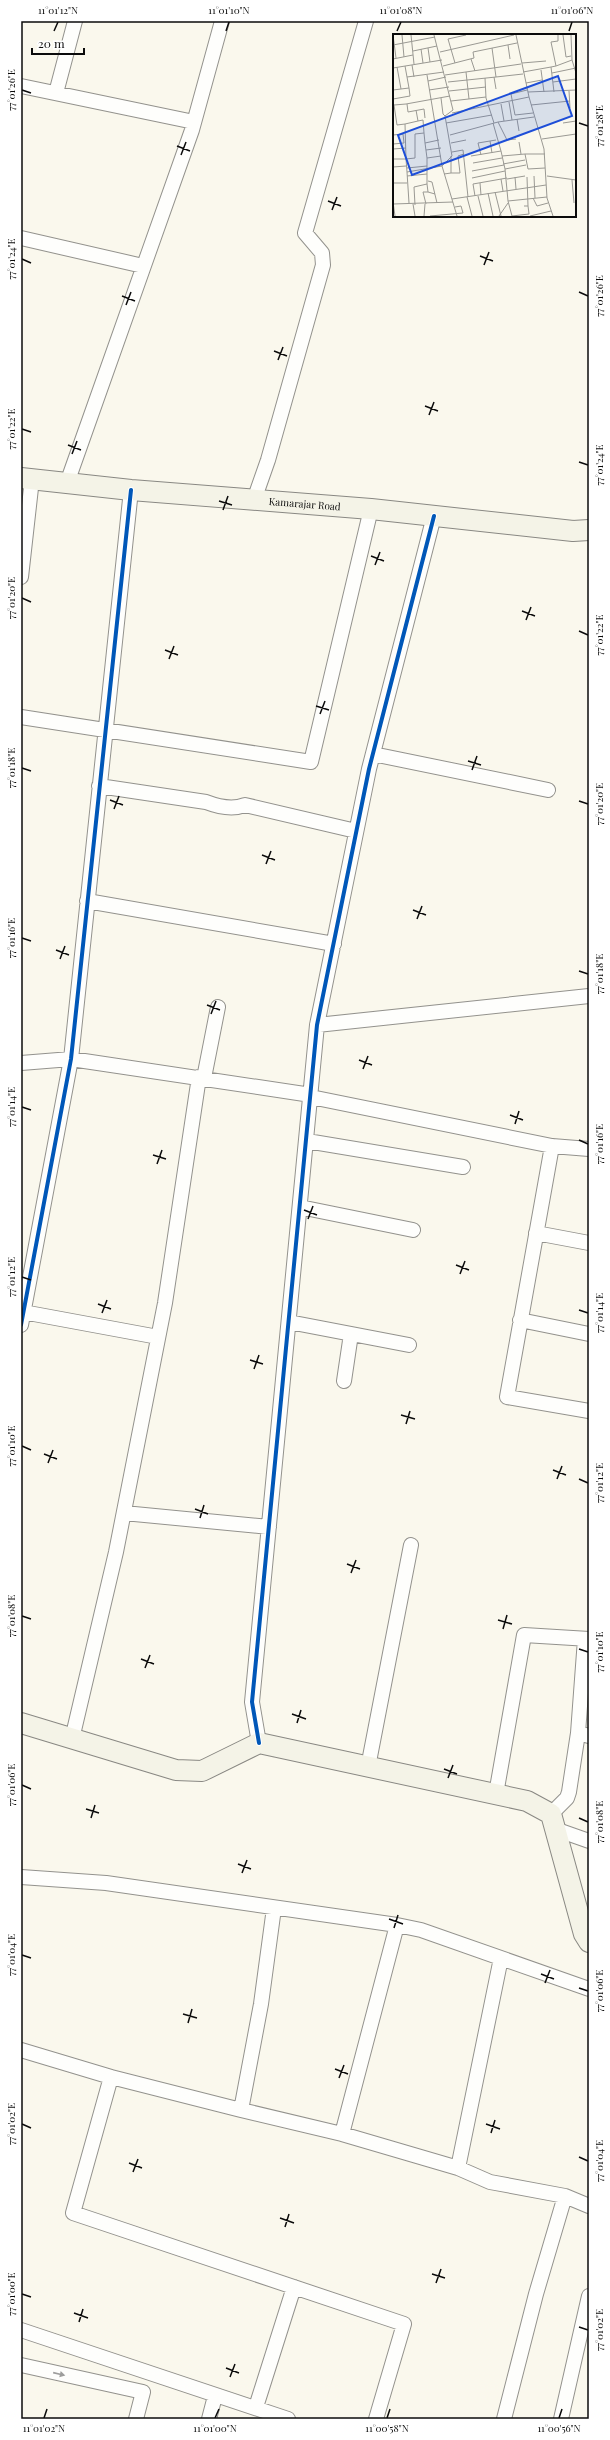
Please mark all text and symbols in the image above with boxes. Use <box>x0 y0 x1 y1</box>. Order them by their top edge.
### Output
text: 11°01'12"N <box>38 3 78 17</box>
text: 11°01'10"N <box>208 3 250 17</box>
text: 11°01'08"N <box>380 3 422 17</box>
text: 11°01'06"N <box>551 3 593 17</box>
scale bar <box>32 30 84 56</box>
inset map <box>393 34 576 217</box>
text: 20 m <box>38 35 65 51</box>
text: 77°01'26"E <box>4 69 18 111</box>
text: 77°01'28"E <box>592 105 606 147</box>
text: 77°01'24"E <box>4 238 18 280</box>
text: 77°01'26"E <box>592 275 606 317</box>
text: 77°01'22"E <box>4 408 18 450</box>
text: 77°01'24"E <box>592 444 606 486</box>
street label: Kamarajar Road <box>268 494 341 514</box>
text: 77°01'20"E <box>4 577 18 619</box>
text: 77°01'22"E <box>592 614 606 656</box>
text: 77°01'18"E <box>4 748 18 788</box>
text: 77°01'20"E <box>592 783 606 825</box>
text: 77°01'16"E <box>4 918 18 958</box>
text: 77°01'18"E <box>592 954 606 994</box>
text: 77°01'14"E <box>4 1087 18 1127</box>
text: 77°01'16"E <box>592 1124 606 1164</box>
text: 77°01'12"E <box>4 1257 18 1297</box>
text: 77°01'14"E <box>592 1293 606 1333</box>
text: 77°01'10"E <box>4 1425 18 1467</box>
text: 77°01'12"E <box>592 1463 606 1503</box>
text: 77°01'08"E <box>4 1595 18 1637</box>
text: 77°01'10"E <box>592 1631 606 1673</box>
text: 77°01'06"E <box>4 1764 18 1806</box>
text: 77°01'08"E <box>592 1801 606 1843</box>
text: 77°01'04"E <box>4 1934 18 1976</box>
text: 77°01'06"E <box>592 1970 606 2012</box>
text: 77°01'02"E <box>4 2103 18 2145</box>
text: 77°01'04"E <box>592 2140 606 2182</box>
text: 77°01'00"E <box>4 2272 18 2316</box>
text: 77°01'02"E <box>592 2309 606 2351</box>
one-way arrow <box>53 2371 65 2377</box>
text: 11°01'02"N <box>23 2421 65 2435</box>
text: 11°01'00"N <box>193 2421 237 2435</box>
text: 11°00'58"N <box>365 2421 409 2435</box>
text: 11°00'56"N <box>537 2421 581 2435</box>

